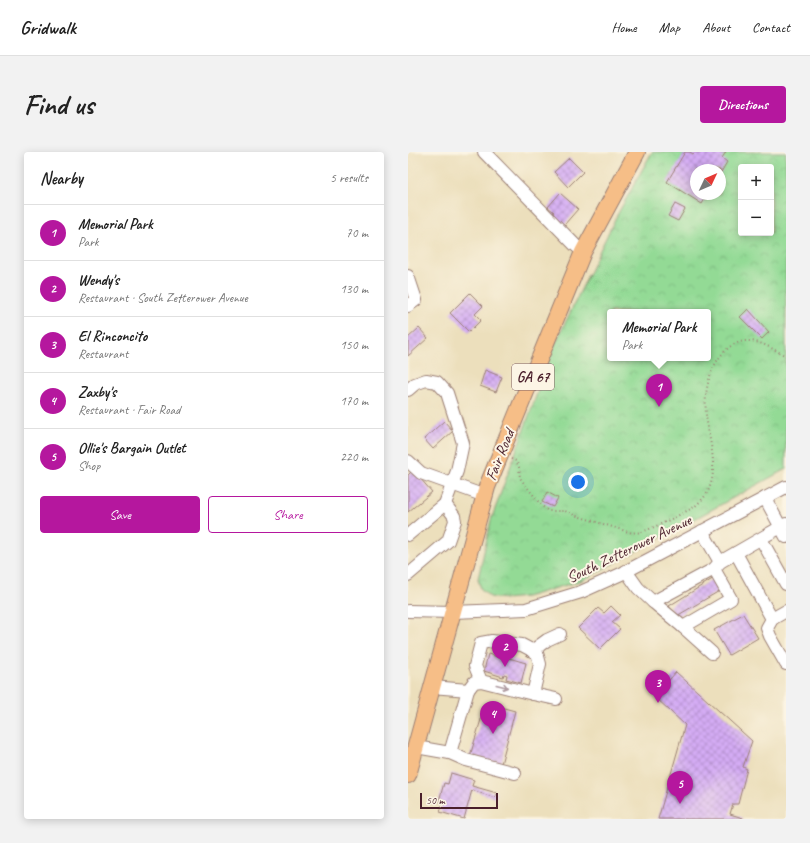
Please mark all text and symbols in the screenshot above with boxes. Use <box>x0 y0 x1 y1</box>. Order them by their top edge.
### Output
text: Gridwalk <box>20 16 76 40</box>
text: Home <box>611 19 637 36</box>
text: Map <box>659 19 680 36</box>
text: About <box>702 19 730 36</box>
text: Contact <box>752 19 790 36</box>
button: Directions <box>700 86 786 123</box>
text: Find us <box>24 87 94 122</box>
north arrow <box>690 164 726 200</box>
map controls <box>738 164 774 236</box>
button: + <box>738 164 774 200</box>
text: Nearby <box>40 168 83 189</box>
text: 5 results <box>330 170 368 186</box>
button: − <box>738 200 774 236</box>
text: Memorial Park <box>78 215 153 234</box>
text: 1 <box>50 225 56 241</box>
text: 70 m <box>346 225 368 241</box>
text: Park <box>78 234 99 250</box>
text: Wendy's <box>78 271 119 290</box>
text: 2 <box>50 281 56 297</box>
text: 130 m <box>340 281 368 297</box>
text: Restaurant · South Zetterower Avenue <box>78 290 248 306</box>
popup <box>607 309 711 361</box>
text: Memorial Park <box>622 318 696 337</box>
text: El Rinconcito <box>78 327 147 346</box>
text: 3 <box>50 337 56 353</box>
text: 150 m <box>340 337 368 353</box>
text: Park <box>622 337 642 353</box>
text: Restaurant <box>78 346 128 362</box>
road number: GA 67 <box>512 364 554 390</box>
pin: 1 <box>646 374 672 407</box>
text: Zaxby's <box>78 383 116 402</box>
text: 4 <box>50 393 56 409</box>
text: 170 m <box>340 393 368 409</box>
text: Restaurant · Fair Road <box>78 402 180 418</box>
street label: Fair Road <box>481 424 520 483</box>
text: Ollie's Bargain Outlet <box>78 439 186 458</box>
text: 5 <box>50 449 56 465</box>
text: 220 m <box>340 449 368 465</box>
text: Shop <box>78 458 100 474</box>
your location <box>568 472 588 492</box>
button: Save <box>40 496 200 533</box>
button: Share <box>208 496 368 533</box>
street label: South Zetterower Avenue <box>563 509 696 588</box>
pin: 2 <box>492 634 518 667</box>
pin: 3 <box>645 670 671 703</box>
one-way arrow <box>495 683 508 690</box>
pin: 4 <box>480 701 506 734</box>
pin: 5 <box>667 771 693 804</box>
scale bar <box>420 791 498 810</box>
text: 50 m <box>426 793 445 807</box>

